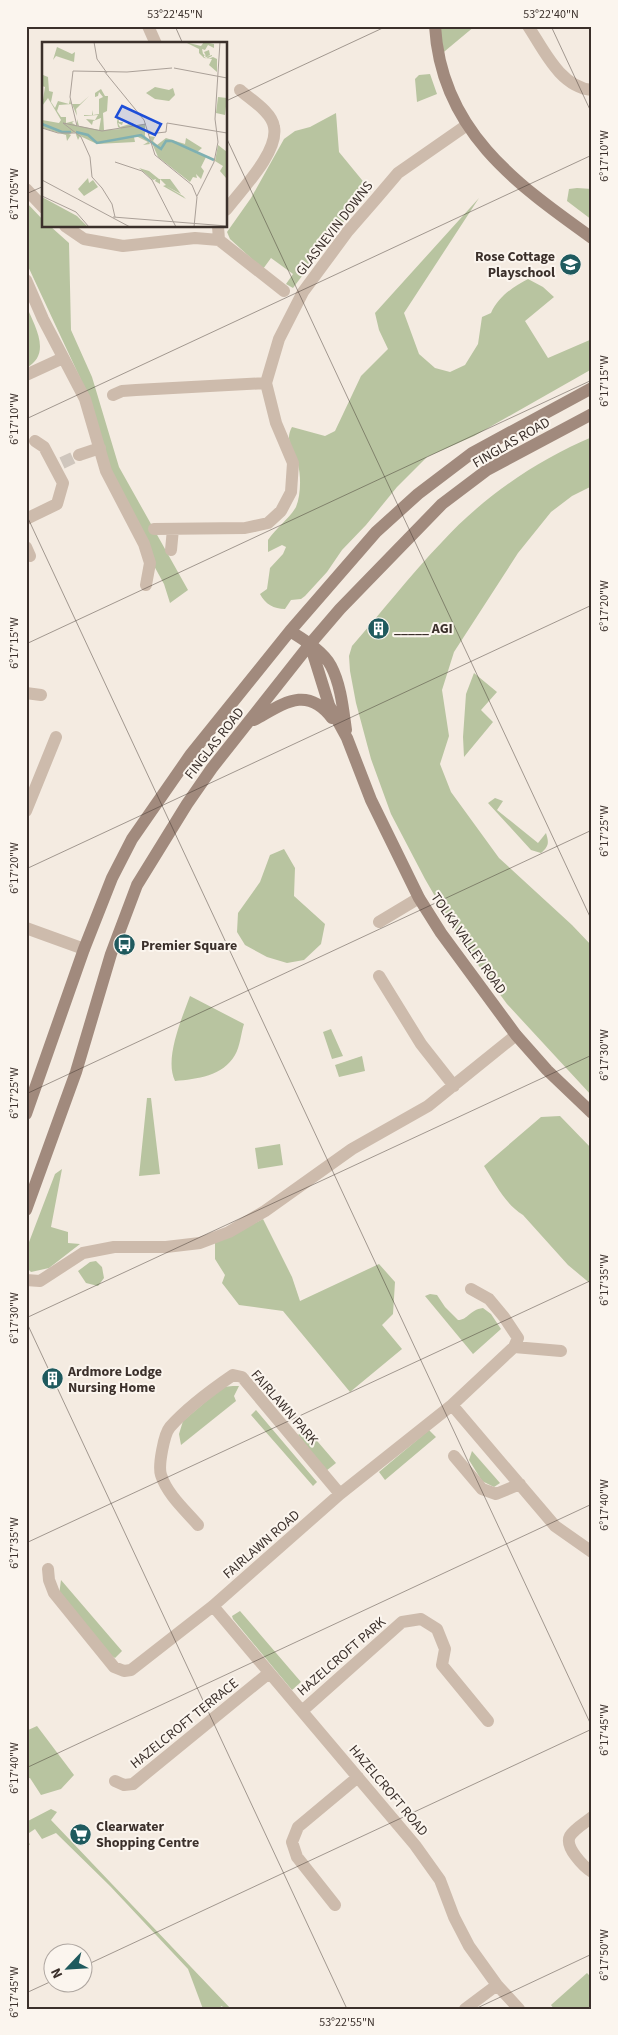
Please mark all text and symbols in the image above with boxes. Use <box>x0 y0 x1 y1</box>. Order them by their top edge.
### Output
text: 53°22'45"N <box>147 6 203 23</box>
text: 53°22'40"N <box>523 6 579 23</box>
inset map <box>42 42 228 228</box>
text: 6°17'10"W <box>596 130 613 182</box>
text: 6°17'05"W <box>6 168 23 220</box>
street label: GLASNEVIN DOWNS <box>291 177 378 280</box>
place label: Rose Cottage Playschool <box>475 247 555 283</box>
school or university icon: Rose Cottage Playschool <box>559 252 583 276</box>
text: 6°17'15"W <box>596 355 613 407</box>
text: 6°17'10"W <box>6 393 23 445</box>
street label: FINGLAS ROAD <box>469 413 554 473</box>
text: 6°17'20"W <box>596 580 613 632</box>
building icon: _____ AGI <box>366 616 390 640</box>
text: 6°17'15"W <box>6 617 23 669</box>
place label: _____ AGI <box>394 619 453 639</box>
street label: FINGLAS ROAD <box>180 703 249 784</box>
text: 6°17'25"W <box>596 805 613 857</box>
text: 6°17'20"W <box>6 842 23 894</box>
street label: TOLKA VALLEY ROAD <box>426 889 511 998</box>
bus stop icon: Premier Square <box>113 933 137 957</box>
place label: Premier Square <box>141 936 237 956</box>
text: 6°17'30"W <box>596 1029 613 1081</box>
text: 6°17'25"W <box>6 1067 23 1119</box>
text: 6°17'35"W <box>596 1254 613 1306</box>
text: 6°17'30"W <box>6 1292 23 1344</box>
place label: Ardmore Lodge Nursing Home <box>67 1362 162 1398</box>
street label: FAIRLAWN PARK <box>246 1366 323 1450</box>
building icon: Ardmore Lodge Nursing Home <box>40 1367 64 1391</box>
text: 6°17'40"W <box>596 1479 613 1531</box>
street label: FAIRLAWN ROAD <box>219 1506 305 1584</box>
text: 6°17'35"W <box>6 1517 23 1569</box>
street label: HAZELCROFT PARK <box>293 1612 391 1701</box>
street label: HAZELCROFT TERRACE <box>126 1674 243 1774</box>
text: 6°17'45"W <box>596 1704 613 1756</box>
street label: HAZELCROFT ROAD <box>344 1741 432 1841</box>
text: 6°17'40"W <box>6 1742 23 1794</box>
place label: Clearwater Shopping Centre <box>96 1817 199 1853</box>
supermarket icon: Clearwater Shopping Centre <box>68 1822 92 1846</box>
text: 6°17'50"W <box>596 1929 613 1981</box>
north arrow <box>42 1942 92 1992</box>
text: N <box>46 1965 68 1982</box>
text: 6°17'45"W <box>6 1966 23 2018</box>
text: 53°22'55"N <box>319 2014 375 2031</box>

